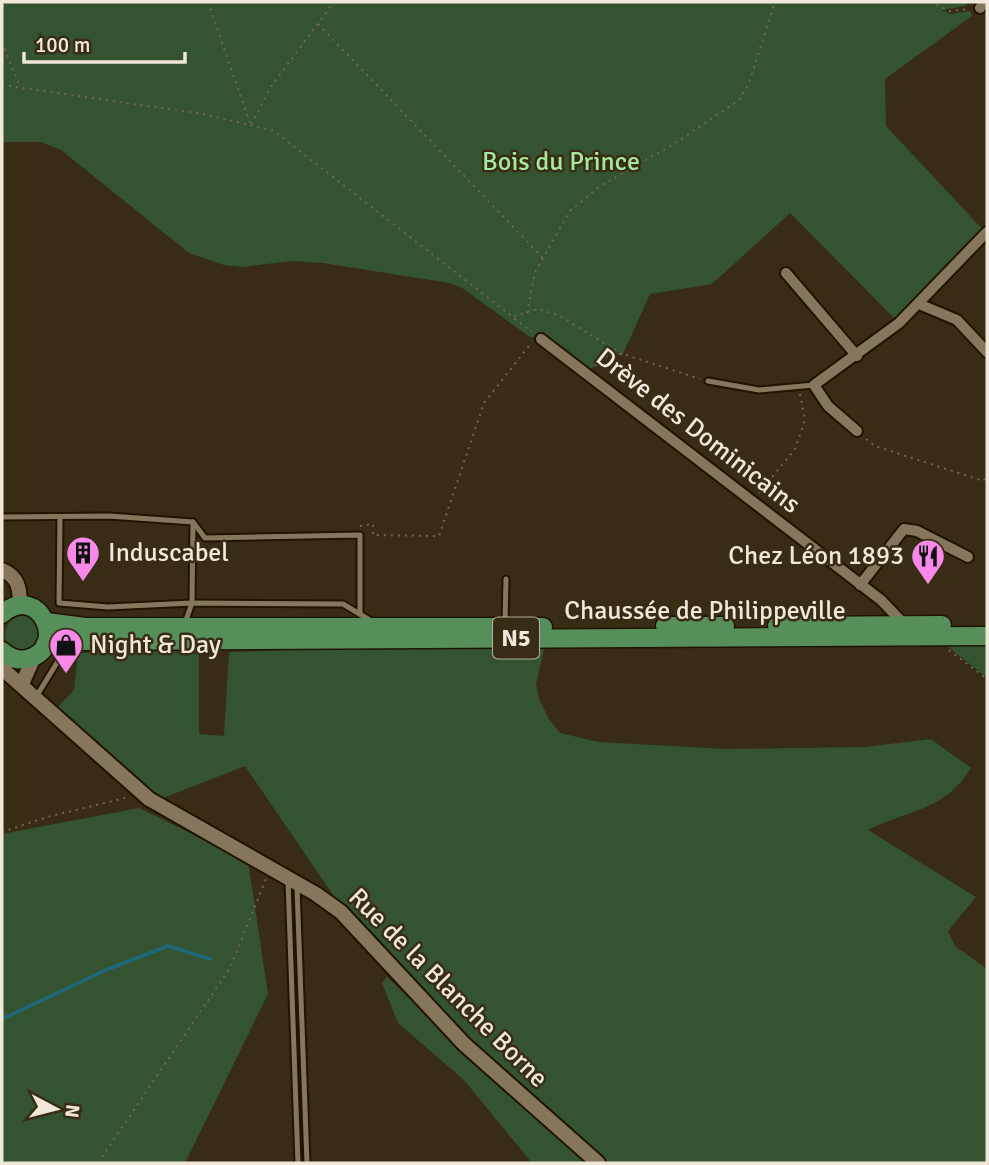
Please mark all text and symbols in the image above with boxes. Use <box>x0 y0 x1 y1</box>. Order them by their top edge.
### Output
scale bar <box>24 21 186 65</box>
text: 100 m <box>35 32 90 58</box>
park label: Bois du Prince <box>482 146 640 178</box>
street label: Drève des Dominicains <box>590 341 806 521</box>
building icon: Induscabel <box>64 534 102 583</box>
place label: Induscabel <box>108 537 229 569</box>
restaurant icon: Chez Léon 1893 <box>909 537 947 586</box>
place label: Chez Léon 1893 <box>728 540 904 572</box>
street label: Chaussée de Philippeville <box>564 595 846 627</box>
road number: N5 <box>493 618 539 658</box>
shop icon: Night & Day <box>47 626 85 675</box>
place label: Night & Day <box>90 629 221 661</box>
street label: Rue de la Blanche Borne <box>342 882 554 1094</box>
north arrow <box>21 1074 91 1144</box>
text: N <box>59 1103 85 1119</box>

